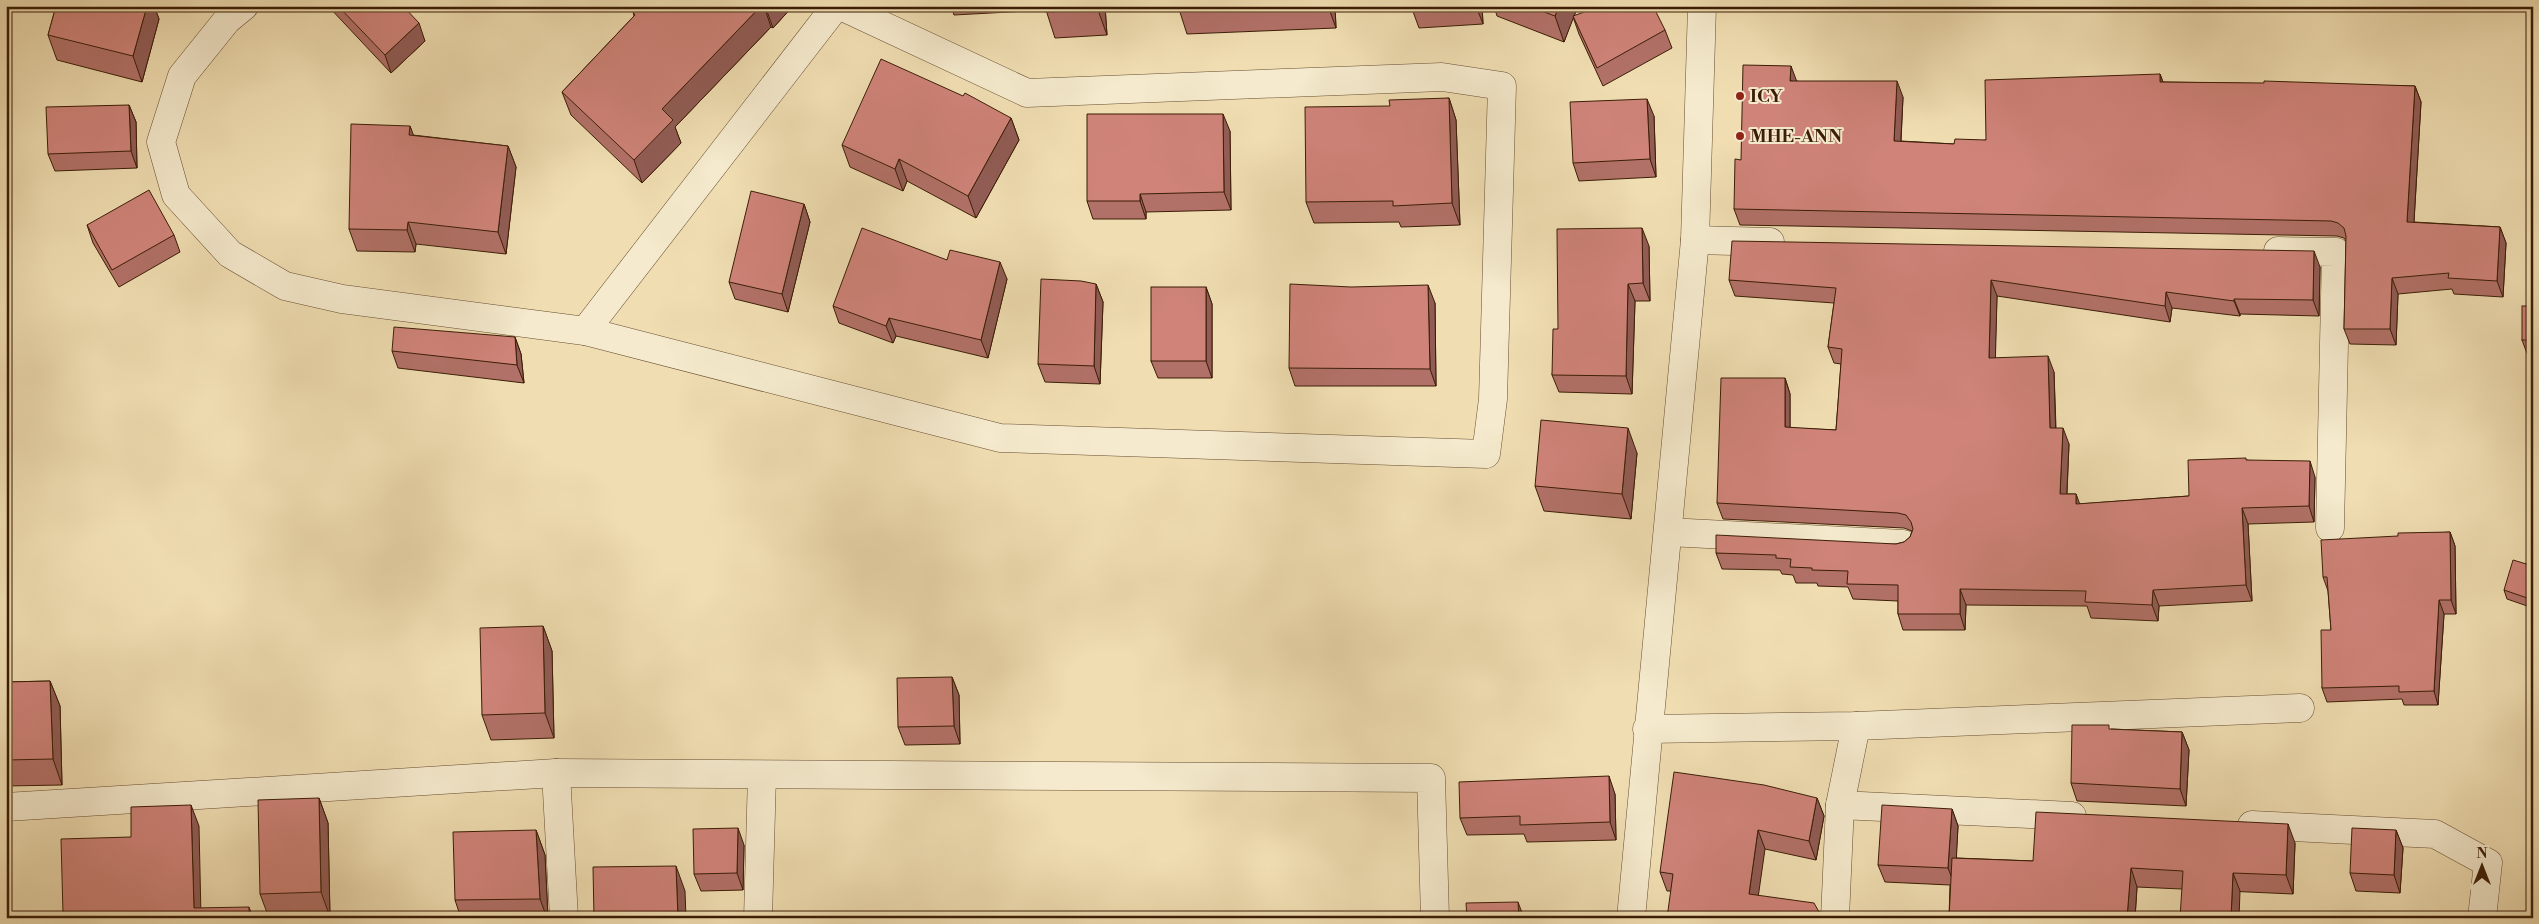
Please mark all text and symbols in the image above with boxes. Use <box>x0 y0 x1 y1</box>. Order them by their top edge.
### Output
place label: ICY <box>1750 85 1783 108</box>
marker: ICY <box>1734 90 1746 102</box>
place label: MHE-ANN <box>1750 125 1842 148</box>
marker: MHE-ANN <box>1734 130 1746 142</box>
north arrow <box>2456 842 2506 892</box>
text: N <box>2476 845 2488 863</box>

